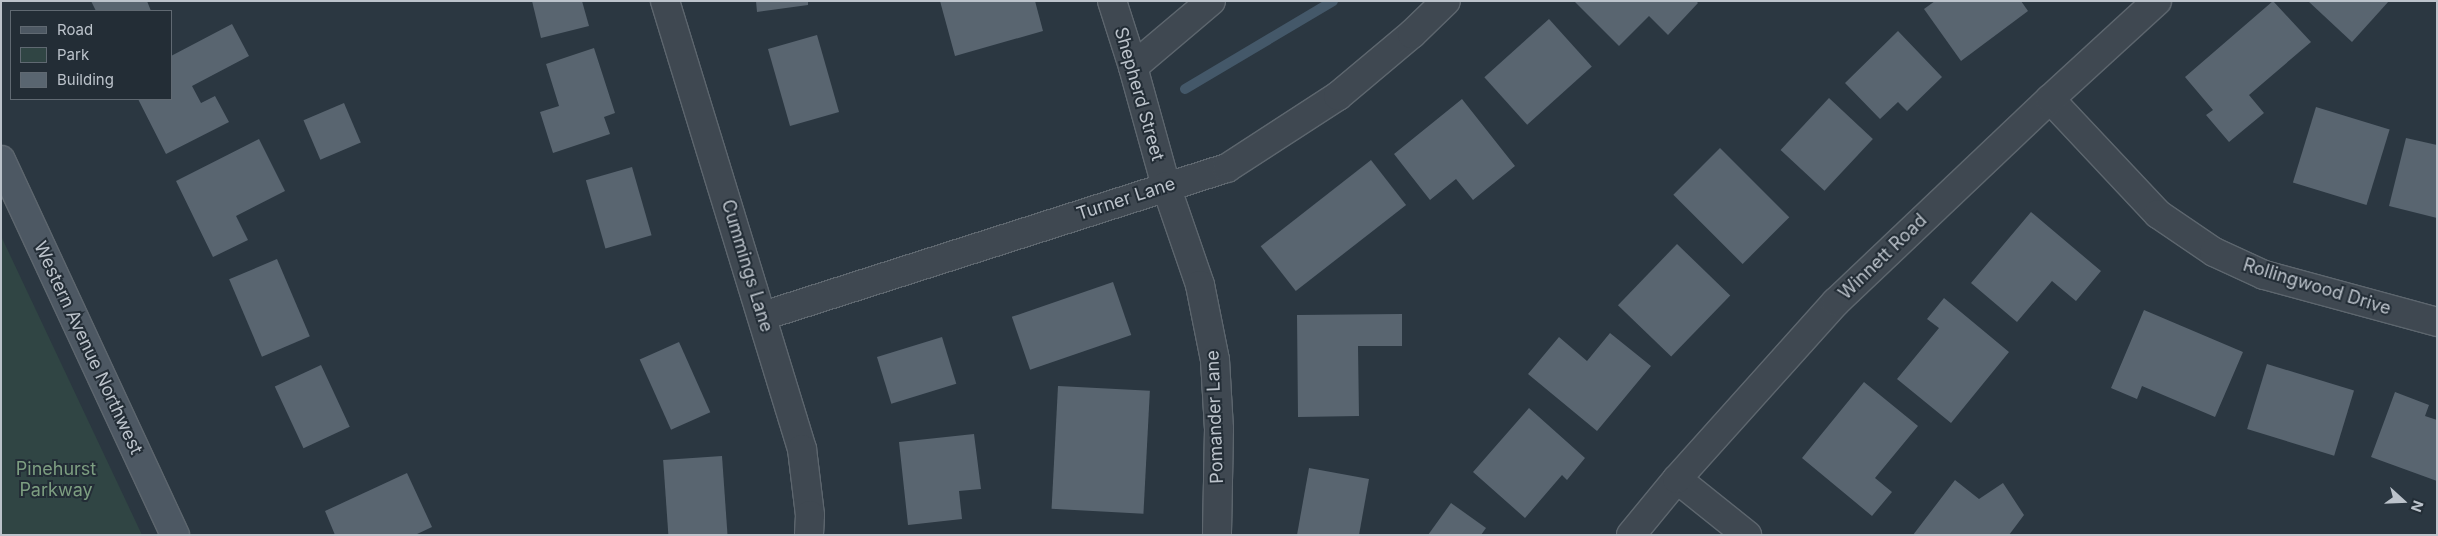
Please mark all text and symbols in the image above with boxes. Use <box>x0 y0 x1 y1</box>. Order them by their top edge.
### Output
legend <box>10 10 172 100</box>
text: Road <box>57 20 93 39</box>
street label: Shepherd Street <box>1110 25 1168 163</box>
text: Park <box>57 45 89 64</box>
text: Building <box>57 70 114 89</box>
street label: Turner Lane <box>1074 173 1178 225</box>
street label: Cummings Lane <box>717 197 777 335</box>
street label: Winnett Road <box>1835 210 1931 304</box>
street label: Western Avenue Northwest <box>29 238 147 458</box>
street label: Rollingwood Drive <box>2240 254 2394 320</box>
street label: Pomander Lane <box>1202 350 1228 484</box>
park label: Pinehurst Parkway <box>16 459 96 502</box>
north arrow <box>2378 476 2428 526</box>
text: N <box>2408 498 2427 514</box>

